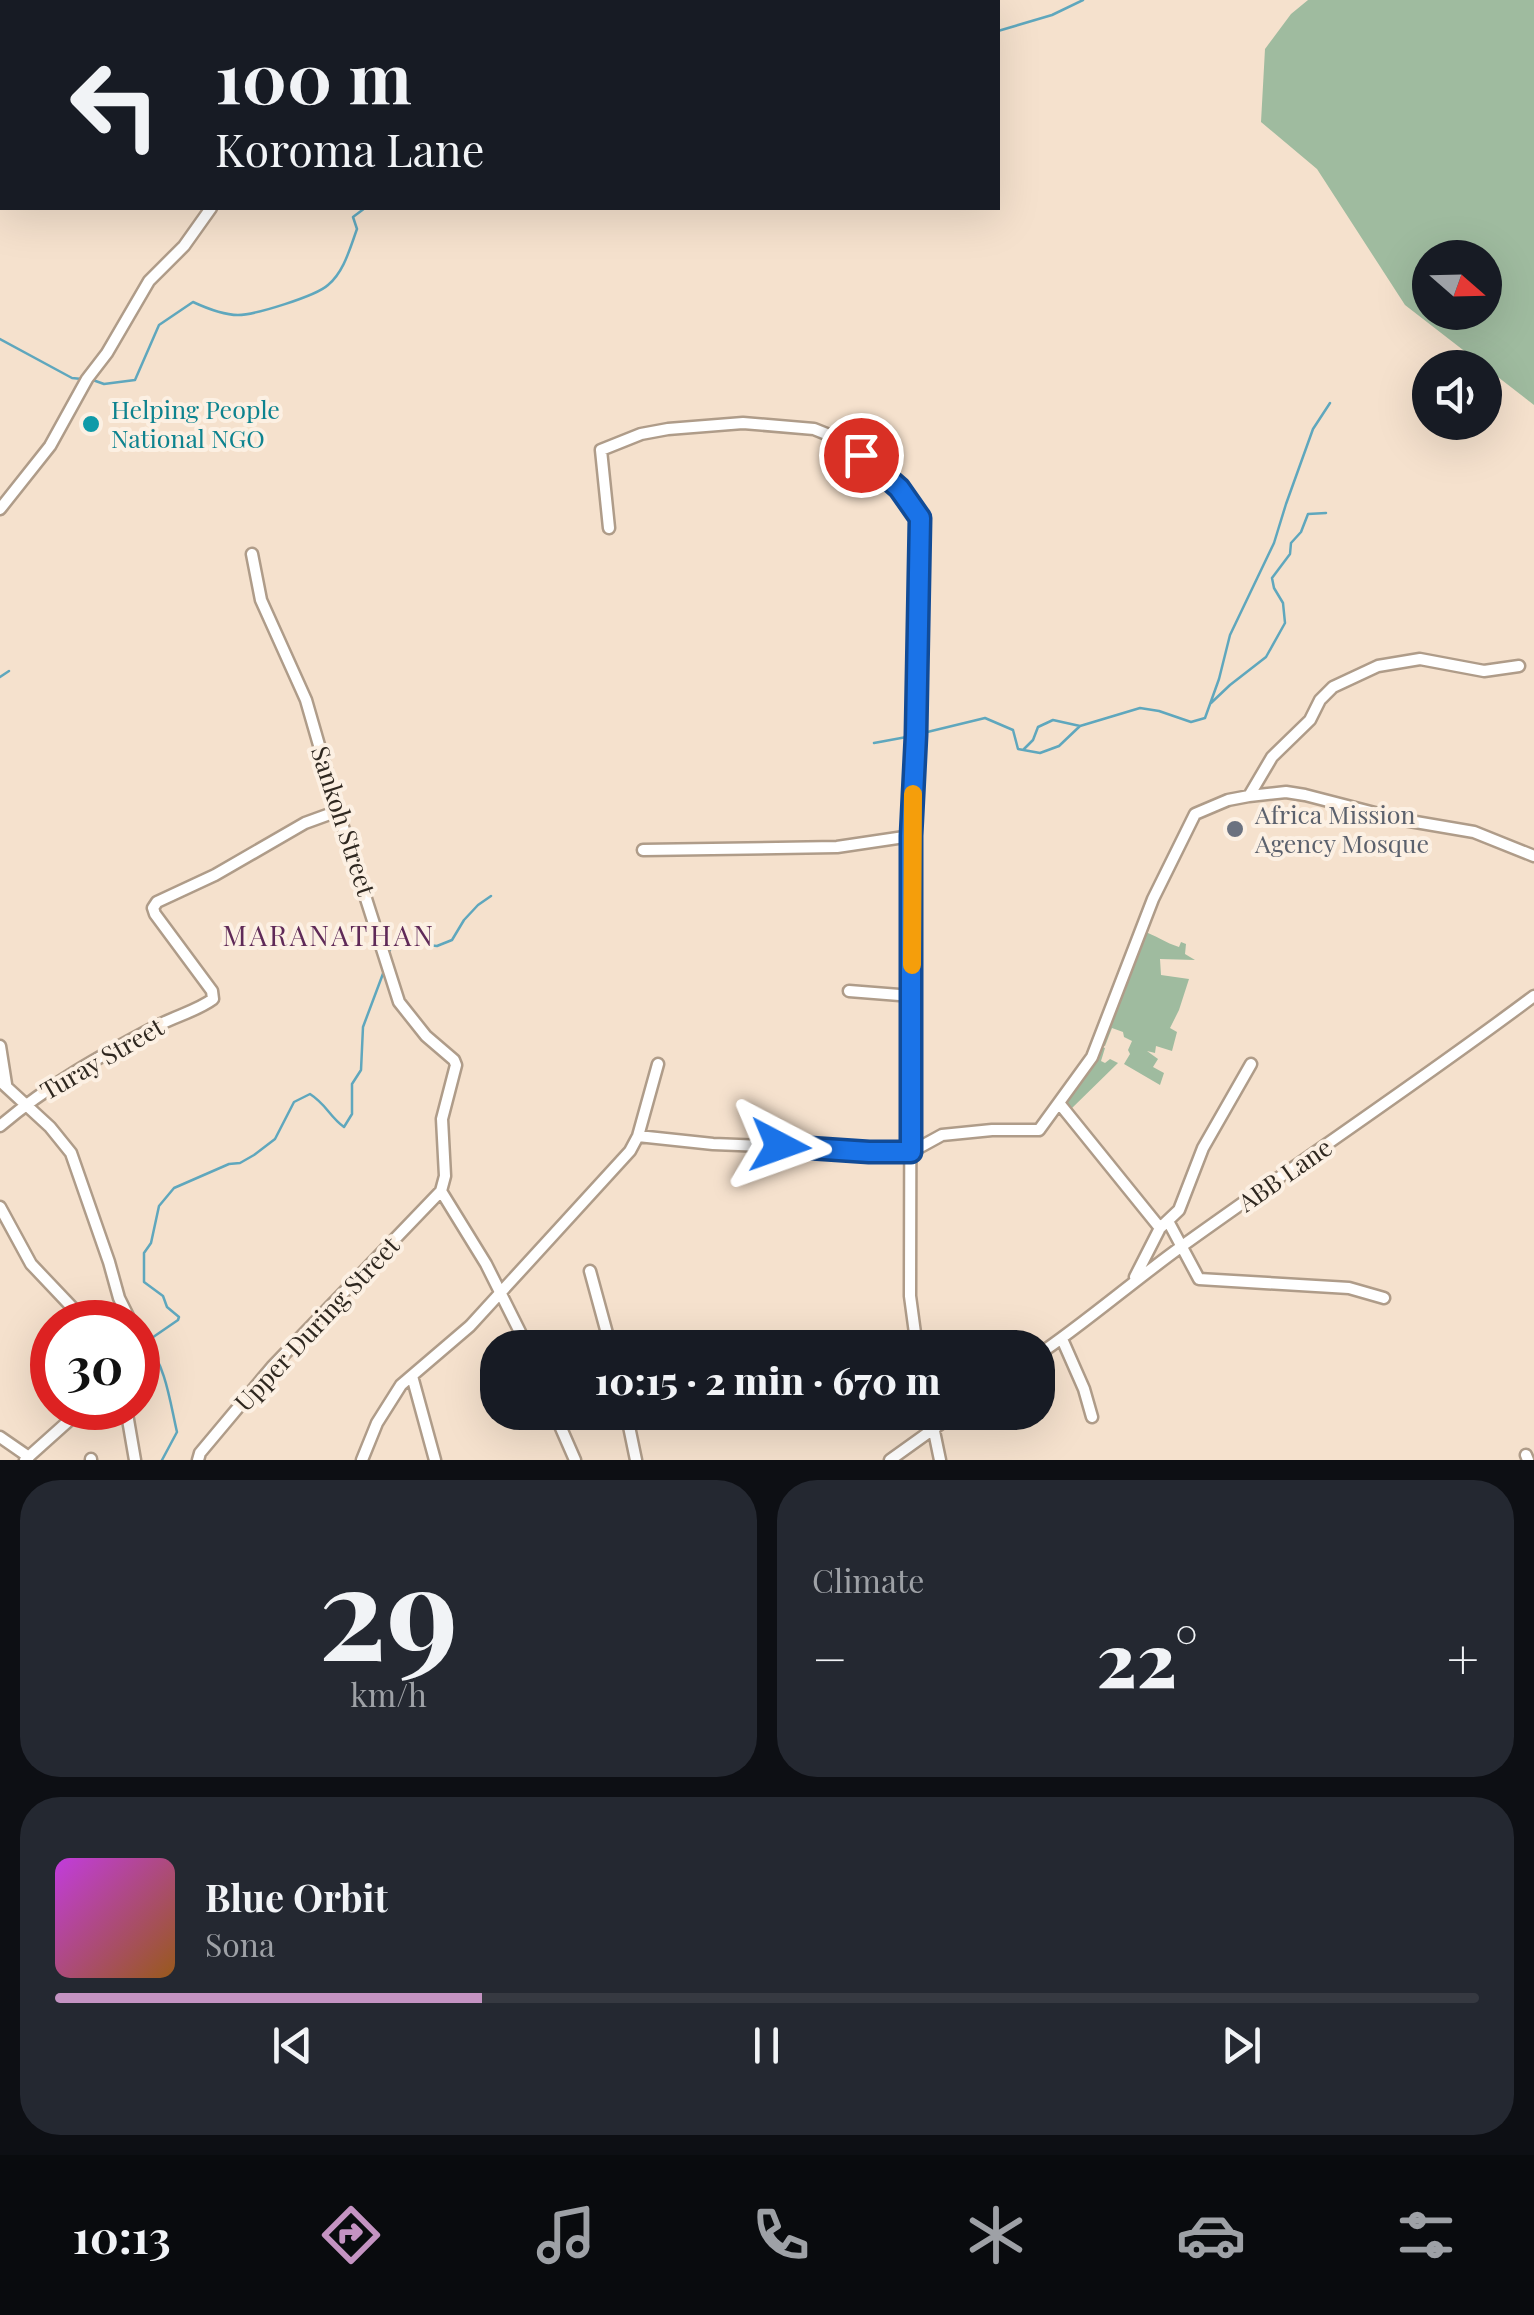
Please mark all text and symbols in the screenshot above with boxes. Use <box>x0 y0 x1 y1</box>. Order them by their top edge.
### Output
text: 100 m <box>215 28 412 122</box>
icon: left <box>50 40 180 170</box>
text: Koroma Lane <box>215 118 484 178</box>
north arrow <box>1412 240 1502 330</box>
map controls <box>1412 240 1502 440</box>
button: sound <box>1412 350 1502 440</box>
place label: Helping People National NGO <box>111 392 280 454</box>
marker: Helping People National NGO <box>80 413 102 435</box>
pin <box>819 413 904 498</box>
icon: arrive <box>834 428 889 483</box>
street label: Sankoh Street <box>305 742 384 901</box>
place label: Africa Mission Agency Mosque <box>1254 797 1429 859</box>
marker: Africa Mission Agency Mosque <box>1224 818 1246 840</box>
district label: MARANATHAN <box>223 916 435 953</box>
street label: Turay Street <box>34 1009 170 1106</box>
position arrow <box>728 1094 832 1198</box>
street label: ABB Lane <box>1230 1130 1338 1219</box>
street label: Upper During Street <box>226 1228 406 1417</box>
speed limit sign: 30 <box>30 1300 160 1430</box>
text: 10:15 · 2 min · 670 m <box>595 1354 940 1405</box>
text: 29 <box>319 1520 458 1694</box>
text: Climate <box>812 1558 924 1601</box>
text: 22° <box>1096 1607 1198 1707</box>
text: − <box>812 1620 848 1694</box>
text: + <box>1447 1620 1479 1694</box>
text: km/h <box>350 1672 427 1715</box>
text: Blue Orbit <box>205 1871 388 1922</box>
text: Sona <box>205 1922 275 1965</box>
icon: previous <box>265 2018 320 2073</box>
icon: pause <box>739 2018 794 2073</box>
icon: next <box>1214 2018 1269 2073</box>
icon: directions <box>316 2200 386 2270</box>
icon: music <box>531 2200 601 2270</box>
icon: phone <box>746 2200 816 2270</box>
icon: climate <box>961 2200 1031 2270</box>
icon: car <box>1176 2200 1246 2270</box>
icon: filters <box>1391 2200 1461 2270</box>
text: 10:13 <box>73 2205 171 2265</box>

